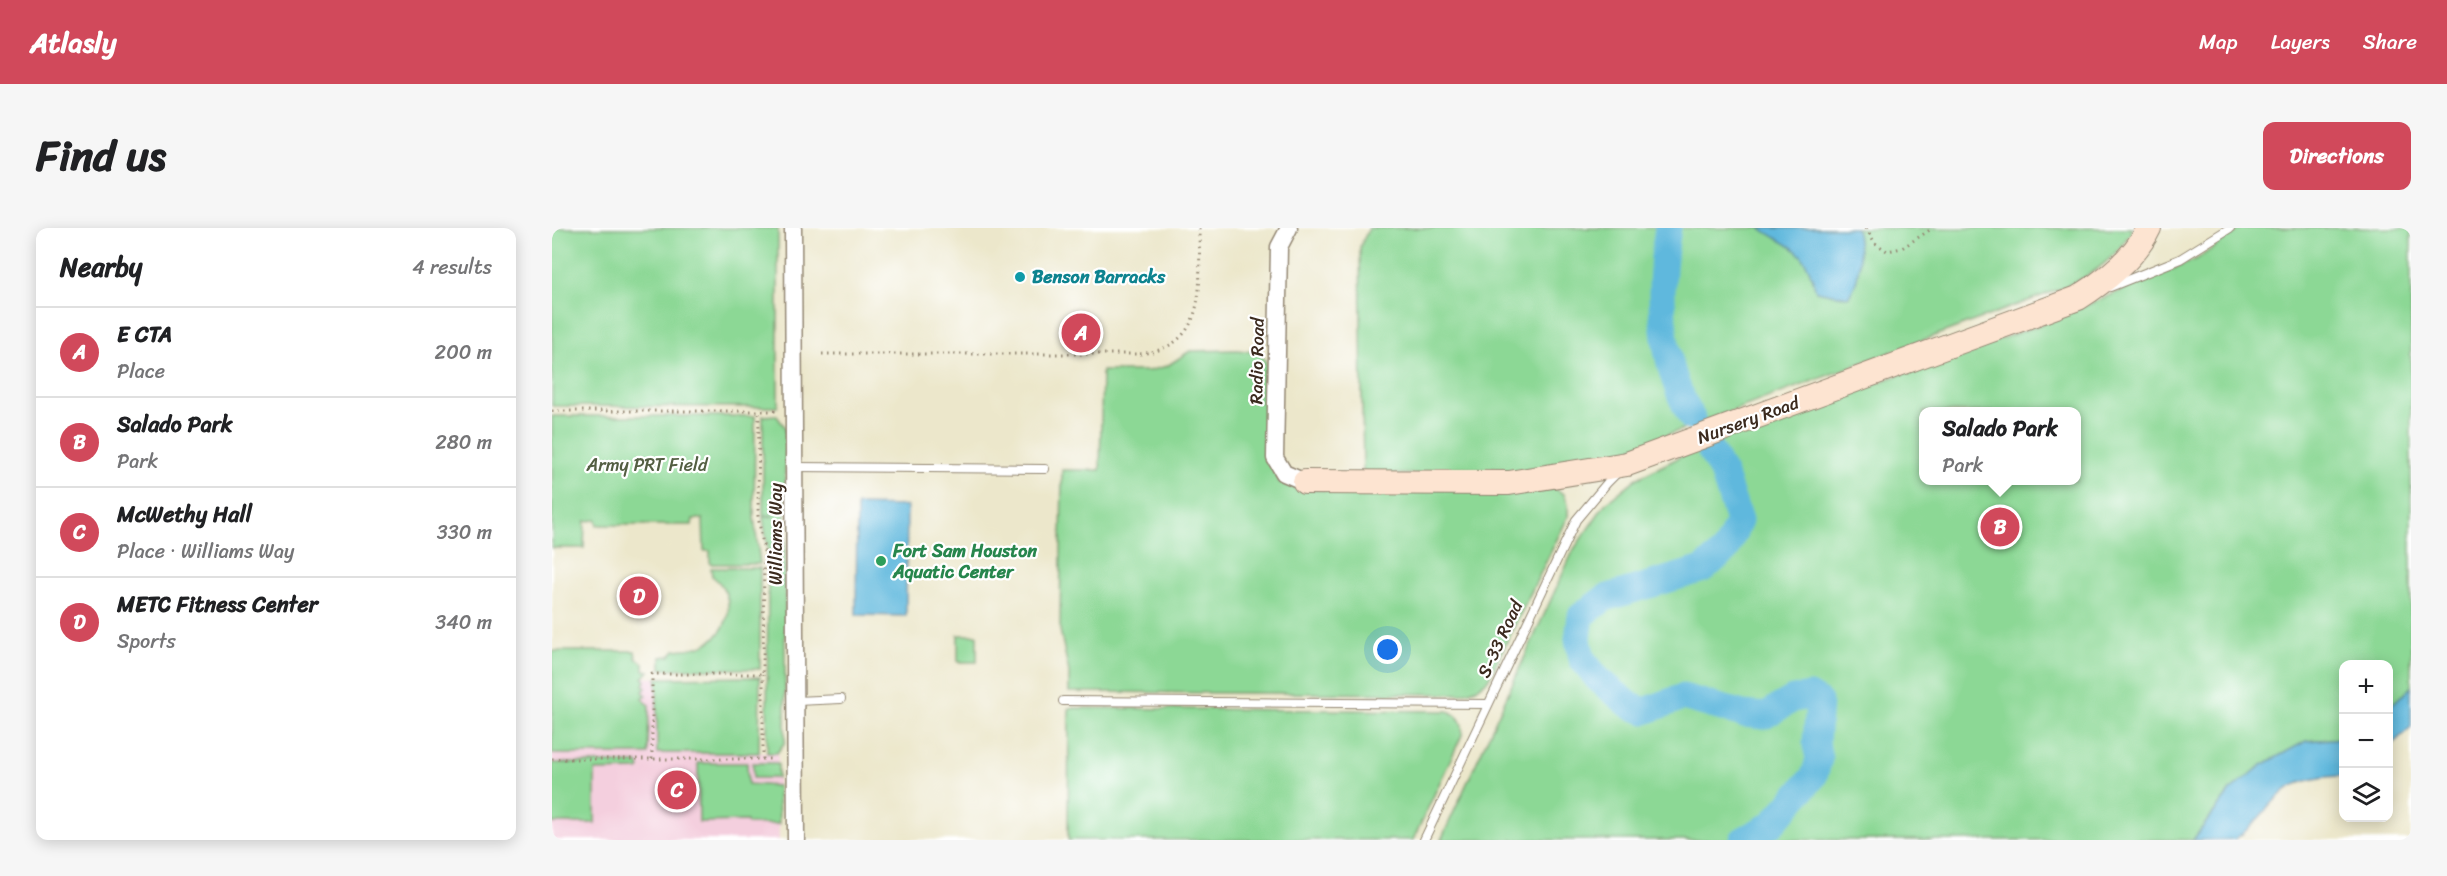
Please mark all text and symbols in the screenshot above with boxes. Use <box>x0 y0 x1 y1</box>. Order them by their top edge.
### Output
text: Atlasly <box>30 18 117 67</box>
text: Map <box>2199 23 2238 61</box>
text: Layers <box>2271 23 2330 61</box>
text: Share <box>2363 23 2417 61</box>
text: Find us <box>36 119 166 193</box>
button: Directions <box>2263 122 2411 190</box>
text: Nearby <box>60 244 142 290</box>
text: 4 results <box>412 250 492 285</box>
place label: Benson Barracks <box>1032 261 1166 293</box>
marker: Benson Barracks <box>1013 270 1027 284</box>
pin: A <box>1062 310 1100 356</box>
text: E CTA <box>117 315 172 354</box>
street label: Radio Road <box>1240 316 1274 405</box>
text: A <box>73 335 86 370</box>
text: 200 m <box>435 335 492 370</box>
text: Place <box>117 354 165 389</box>
street label: Nursery Road <box>1692 386 1805 453</box>
text: Salado Park <box>117 405 232 444</box>
popup <box>1919 407 2081 485</box>
text: Salado Park <box>1942 409 2058 448</box>
text: B <box>73 425 86 460</box>
text: 280 m <box>435 425 492 460</box>
text: Park <box>117 444 158 479</box>
text: Park <box>1942 448 1983 483</box>
park label: Army PRT Field <box>585 449 709 481</box>
street label: Williams Way <box>760 482 792 585</box>
text: McWethy Hall <box>117 495 252 534</box>
pin: B <box>1980 504 2020 550</box>
text: C <box>73 515 86 550</box>
text: 330 m <box>437 515 492 550</box>
text: Place · Williams Way <box>117 534 294 569</box>
place label: Fort Sam Houston Aquatic Center <box>892 535 1037 588</box>
marker: Fort Sam Houston Aquatic Center <box>874 554 888 568</box>
pin: D <box>620 574 658 619</box>
text: METC Fitness Center <box>117 585 318 624</box>
street label: S-33 Road <box>1468 593 1533 683</box>
text: D <box>74 605 85 640</box>
text: 340 m <box>435 605 492 640</box>
text: Sports <box>117 624 176 659</box>
your location <box>1373 635 1402 664</box>
map controls <box>2339 660 2393 822</box>
button: + <box>2339 660 2393 714</box>
button: − <box>2339 714 2393 768</box>
pin: C <box>658 768 696 812</box>
button: layers <box>2339 768 2393 822</box>

